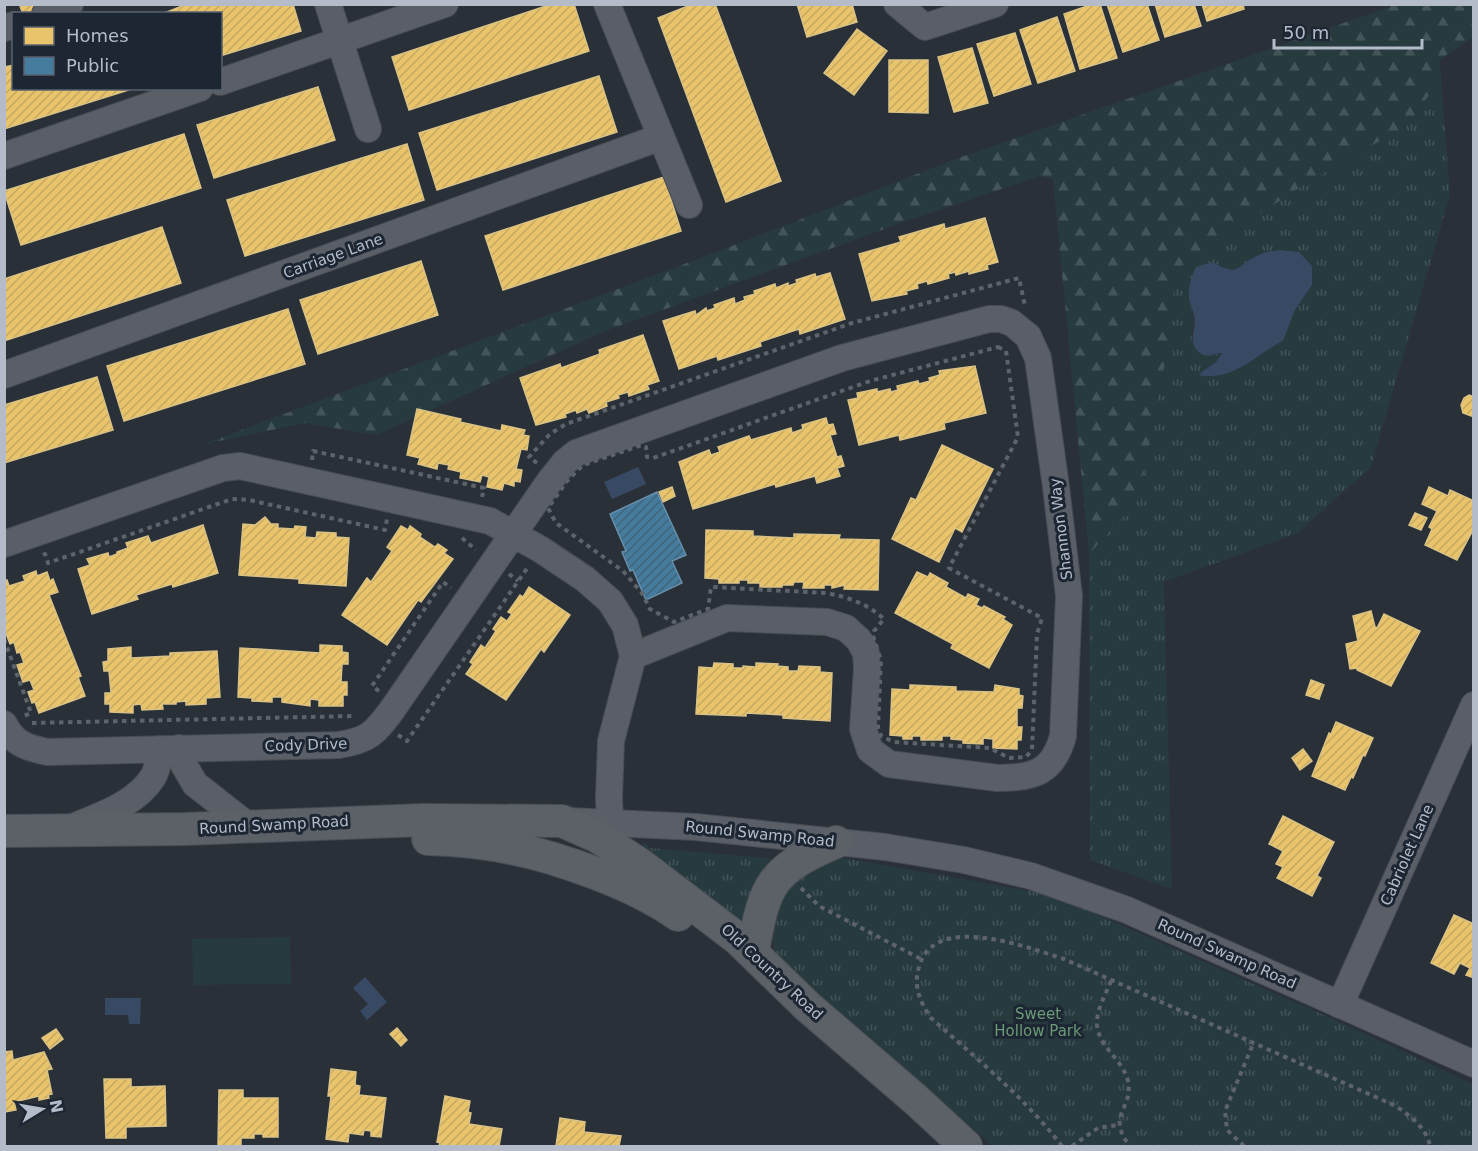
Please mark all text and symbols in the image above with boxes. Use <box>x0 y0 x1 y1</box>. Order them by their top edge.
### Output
legend <box>12 12 222 90</box>
scale bar <box>1274 12 1422 50</box>
text: 50 m <box>1283 22 1329 43</box>
text: Homes <box>66 25 129 46</box>
text: Public <box>66 55 119 76</box>
street label: Carriage Lane <box>281 230 385 282</box>
street label: Shannon Way <box>1046 477 1076 581</box>
street label: Cody Drive <box>264 735 348 755</box>
street label: Cabriolet Lane <box>1377 802 1437 908</box>
street label: Round Swamp Road <box>199 812 349 838</box>
street label: Round Swamp Road <box>685 817 835 851</box>
street label: Round Swamp Road <box>1155 915 1299 993</box>
street label: Old Country Road <box>717 920 827 1024</box>
park label: Sweet Hollow Park <box>994 1005 1082 1040</box>
north arrow <box>12 1079 72 1139</box>
text: N <box>46 1098 67 1115</box>

